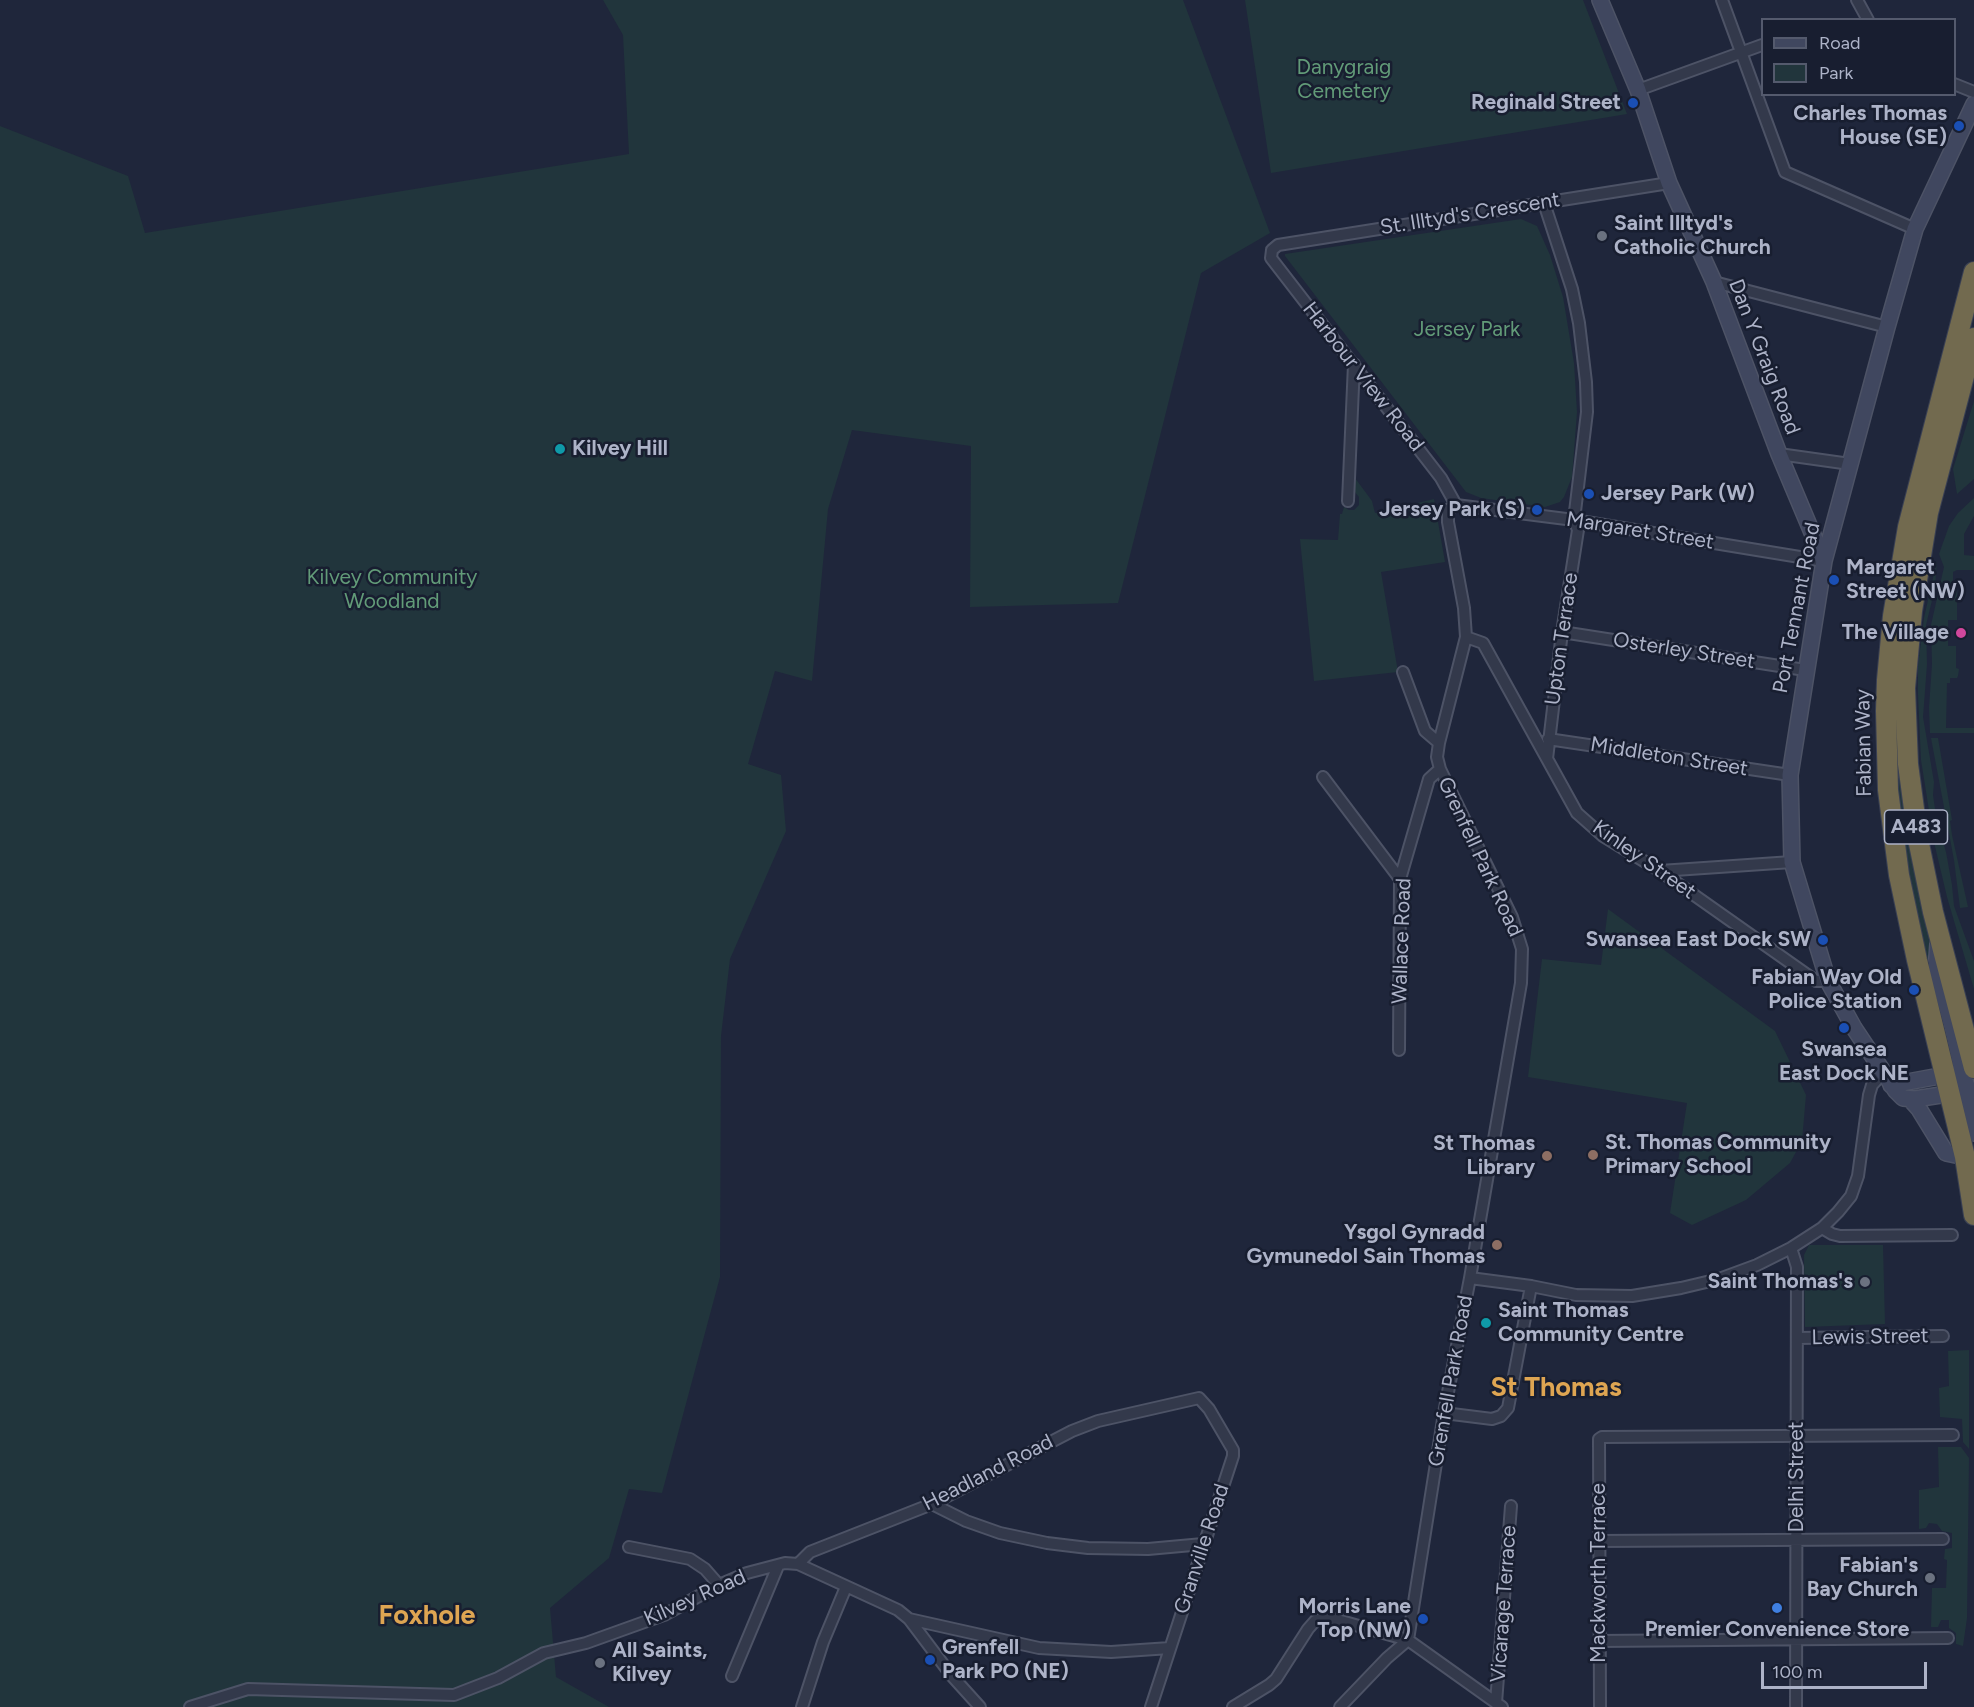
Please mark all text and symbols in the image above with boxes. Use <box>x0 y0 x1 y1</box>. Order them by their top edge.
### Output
legend <box>1761 18 1956 96</box>
text: Road <box>1819 32 1860 54</box>
park label: Danygraig Cemetery <box>1297 55 1391 105</box>
text: Park <box>1819 62 1853 84</box>
place label: Reginald Street <box>1471 90 1621 116</box>
marker: Reginald Street <box>1626 96 1640 110</box>
place label: Charles Thomas House (SE) <box>1793 101 1947 151</box>
marker: Charles Thomas House (SE) <box>1952 119 1966 133</box>
street label: St. Illtyd's Crescent <box>1378 187 1562 241</box>
place label: Saint Illtyd's Catholic Church <box>1614 211 1771 261</box>
marker: Saint Illtyd's Catholic Church <box>1595 229 1609 243</box>
street label: Dan Y Graig Road <box>1723 276 1805 438</box>
street label: Harbour View Road <box>1297 297 1429 457</box>
park label: Jersey Park <box>1414 317 1520 343</box>
place label: Kilvey Hill <box>572 436 668 462</box>
marker: Kilvey Hill <box>553 442 567 456</box>
place label: Jersey Park (W) <box>1601 481 1755 507</box>
marker: Jersey Park (W) <box>1582 487 1596 501</box>
place label: Jersey Park (S) <box>1379 497 1525 523</box>
marker: Jersey Park (S) <box>1530 503 1544 517</box>
street label: Margaret Street <box>1564 507 1716 555</box>
street label: Port Tennant Road <box>1768 520 1826 696</box>
place label: Margaret Street (NW) <box>1846 555 1965 605</box>
park label: Kilvey Community Woodland <box>307 565 477 615</box>
street label: Upton Terrace <box>1540 571 1584 707</box>
marker: Margaret Street (NW) <box>1827 573 1841 587</box>
place label: The Village <box>1842 620 1949 646</box>
marker: The Village <box>1954 626 1968 640</box>
street label: Osterley Street <box>1611 627 1757 675</box>
street label: Fabian Way <box>1850 689 1878 797</box>
street label: Middleton Street <box>1588 732 1750 782</box>
street label: Grenfell Park Road <box>1432 773 1528 941</box>
road number: A483 <box>1884 810 1948 844</box>
street label: Kinley Street <box>1588 815 1700 905</box>
street label: Wallace Road <box>1387 877 1417 1005</box>
place label: Swansea East Dock SW <box>1585 927 1811 953</box>
marker: Swansea East Dock SW <box>1816 933 1830 947</box>
place label: Fabian Way Old Police Station <box>1751 965 1902 1015</box>
marker: Fabian Way Old Police Station <box>1907 983 1921 997</box>
marker: Swansea East Dock NE <box>1837 1021 1851 1035</box>
place label: Swansea East Dock NE <box>1779 1037 1909 1087</box>
place label: St. Thomas Community Primary School <box>1605 1130 1831 1180</box>
place label: St Thomas Library <box>1433 1131 1535 1181</box>
marker: St. Thomas Community Primary School <box>1586 1148 1600 1162</box>
marker: St Thomas Library <box>1540 1149 1554 1163</box>
place label: Ysgol Gynradd Gymunedol Sain Thomas <box>1247 1220 1485 1270</box>
marker: Ysgol Gynradd Gymunedol Sain Thomas <box>1490 1238 1504 1252</box>
place label: Saint Thomas's <box>1708 1269 1853 1295</box>
marker: Saint Thomas's <box>1858 1275 1872 1289</box>
street label: Grenfell Park Road <box>1424 1293 1478 1469</box>
place label: Saint Thomas Community Centre <box>1498 1298 1684 1348</box>
marker: Saint Thomas Community Centre <box>1479 1316 1493 1330</box>
street label: Lewis Street <box>1811 1323 1929 1351</box>
district label: St Thomas <box>1490 1372 1622 1404</box>
street label: Delhi Street <box>1784 1421 1810 1533</box>
street label: Headland Road <box>919 1429 1057 1517</box>
street label: Granville Road <box>1169 1481 1235 1617</box>
street label: Mackworth Terrace <box>1586 1483 1612 1663</box>
street label: Vicarage Terrace <box>1486 1524 1522 1684</box>
place label: Fabian's Bay Church <box>1807 1553 1918 1603</box>
street label: Kilvey Road <box>640 1564 750 1632</box>
marker: Fabian's Bay Church <box>1923 1571 1937 1585</box>
place label: Morris Lane Top (NW) <box>1299 1594 1411 1644</box>
district label: Foxhole <box>378 1600 476 1632</box>
marker: Premier Convenience Store <box>1770 1601 1784 1615</box>
marker: Morris Lane Top (NW) <box>1416 1612 1430 1626</box>
place label: Premier Convenience Store <box>1645 1617 1909 1643</box>
place label: Grenfell Park PO (NE) <box>942 1635 1069 1685</box>
place label: All Saints, Kilvey <box>612 1638 707 1688</box>
scale bar <box>1764 1650 1930 1688</box>
marker: Grenfell Park PO (NE) <box>923 1653 937 1667</box>
marker: All Saints, Kilvey <box>593 1656 607 1670</box>
text: 100 m <box>1772 1661 1822 1683</box>

